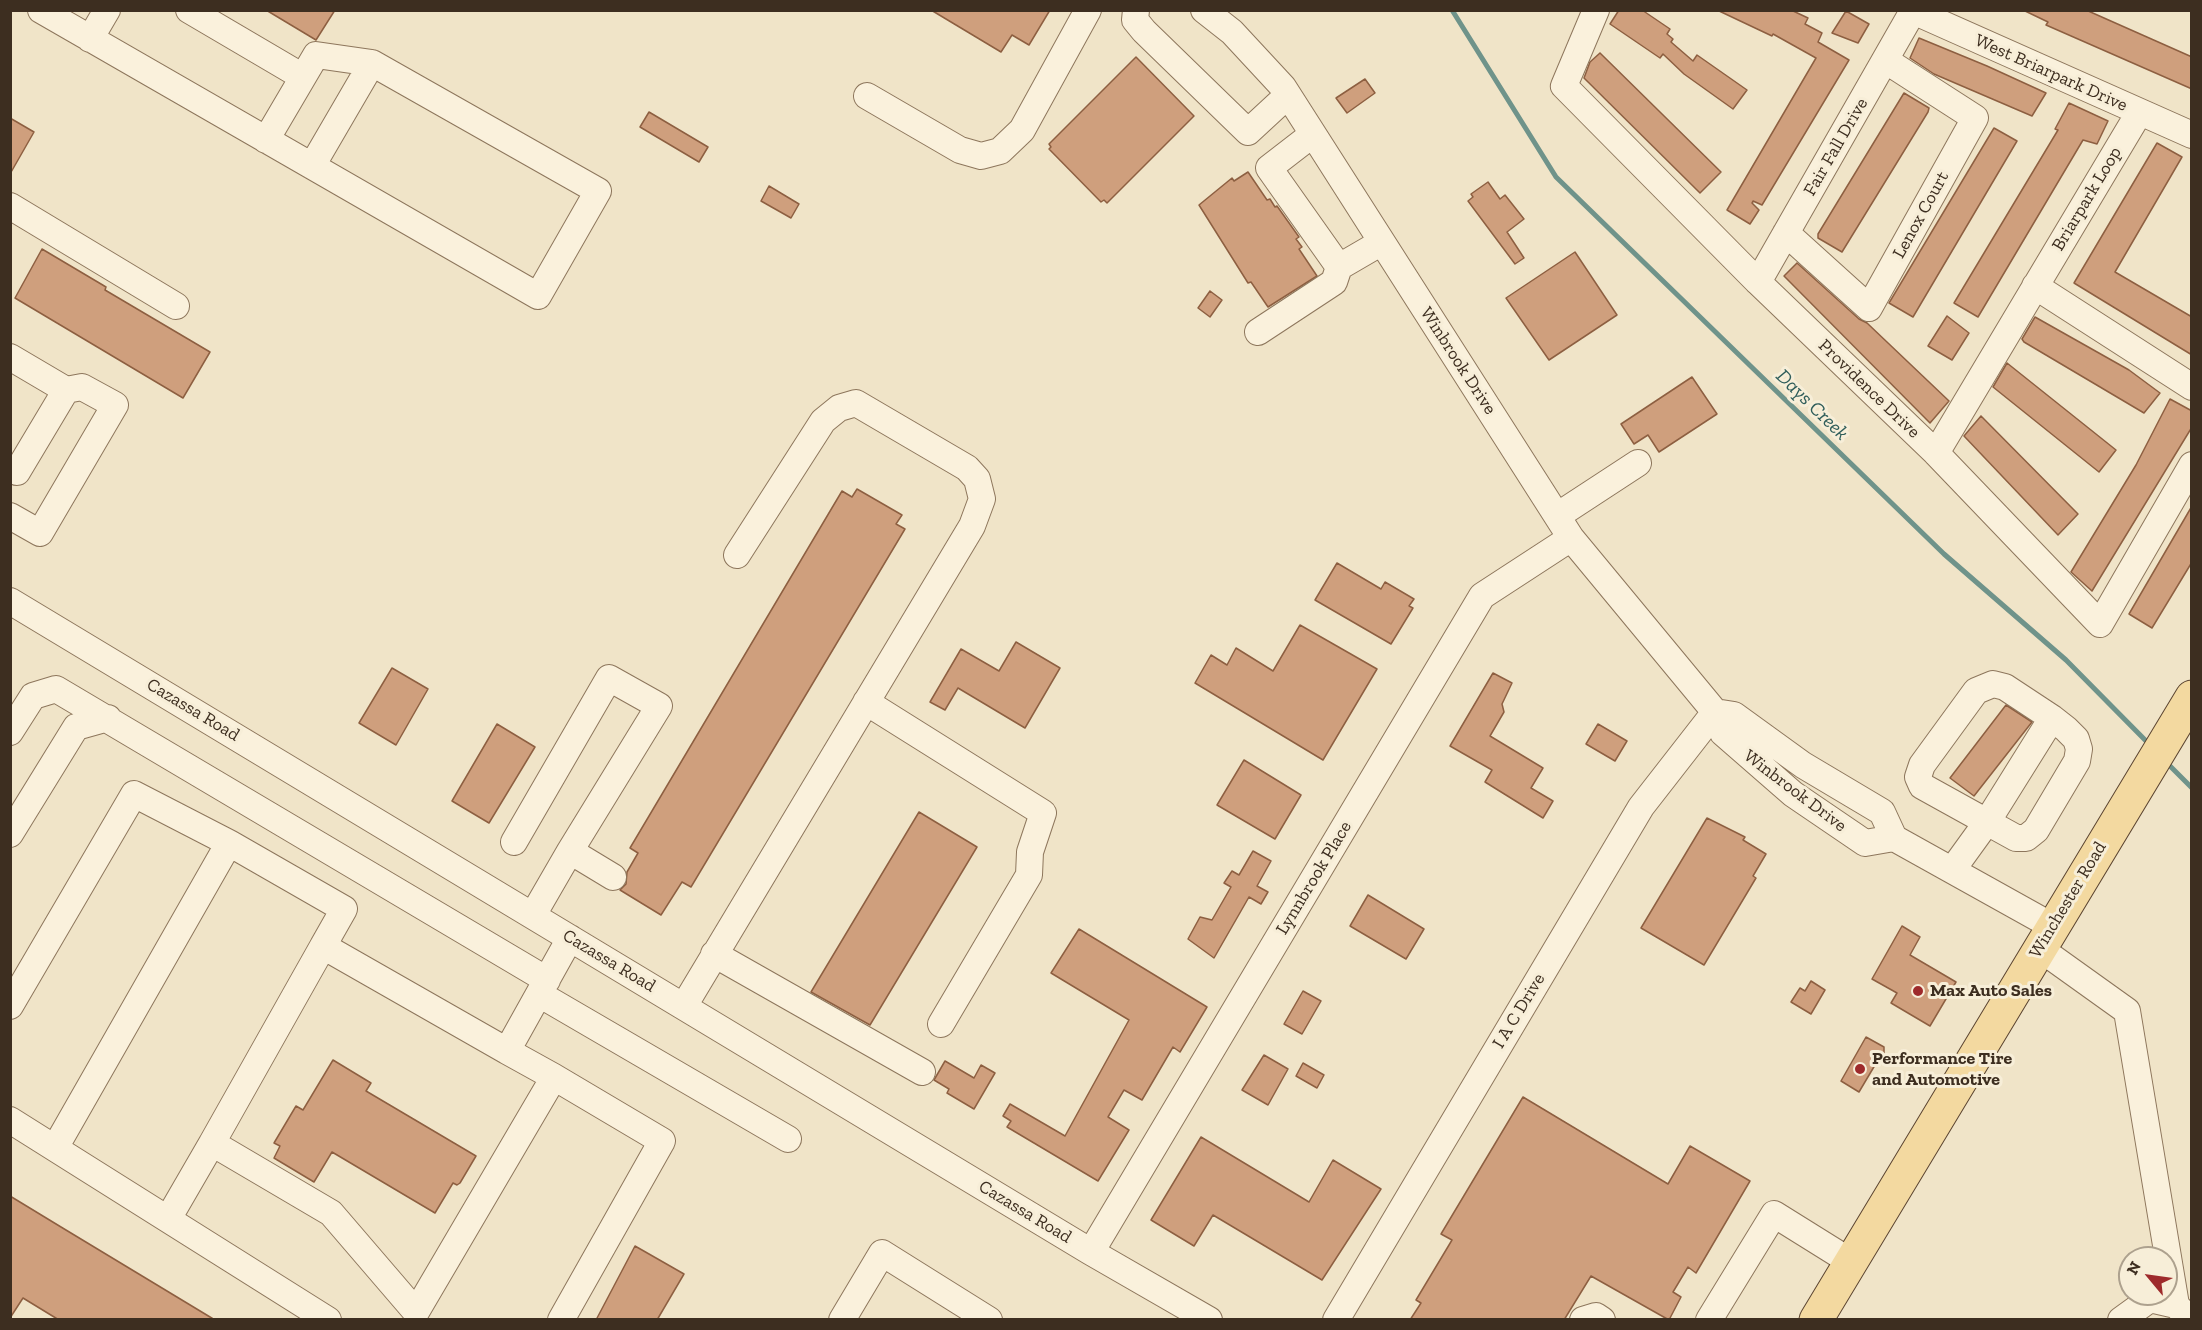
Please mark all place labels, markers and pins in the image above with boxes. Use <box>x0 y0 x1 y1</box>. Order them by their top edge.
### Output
place label: Max Auto Sales <box>1930 980 2052 1002</box>
marker: Max Auto Sales <box>1911 984 1925 998</box>
place label: Performance Tire and Automotive <box>1872 1048 2012 1090</box>
marker: Performance Tire and Automotive <box>1853 1062 1867 1076</box>

